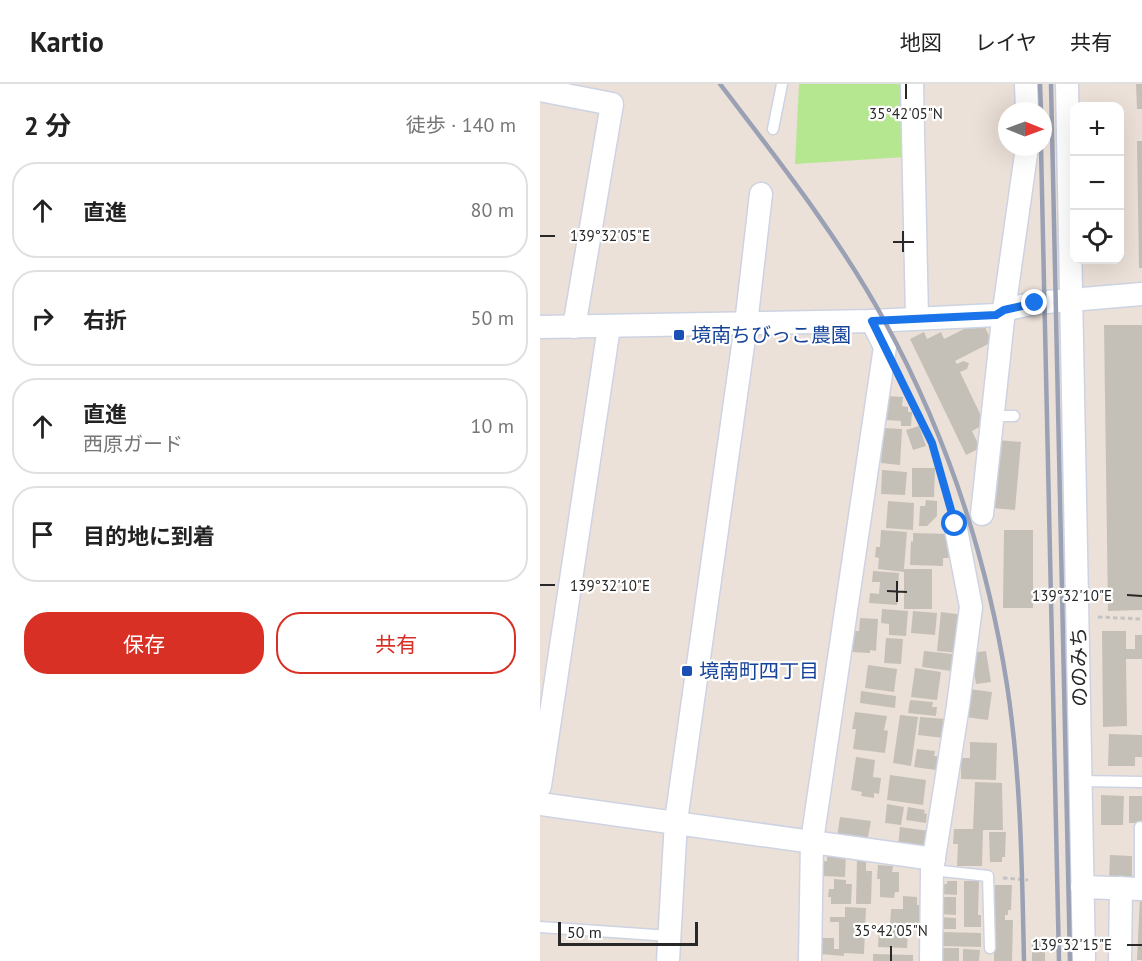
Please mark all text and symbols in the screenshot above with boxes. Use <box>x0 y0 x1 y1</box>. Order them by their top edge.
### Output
text: Kartio <box>30 23 104 60</box>
text: 地図 <box>900 29 942 56</box>
text: レイヤ <box>975 29 1037 56</box>
text: 共有 <box>1070 29 1112 56</box>
north arrow <box>998 102 1052 156</box>
map controls <box>1070 102 1124 264</box>
button: + <box>1070 102 1124 156</box>
text: 35°42'05"N <box>869 104 943 123</box>
text: 2 分 <box>24 109 71 142</box>
text: 徒歩 · 140 m <box>406 112 516 138</box>
button: − <box>1070 156 1124 210</box>
icon: ahead <box>26 194 59 227</box>
text: 80 m <box>471 197 514 223</box>
text: 直進 <box>83 198 127 226</box>
button: locate <box>1070 210 1124 264</box>
text: 139°32'05"E <box>570 226 650 245</box>
route end <box>1021 289 1047 315</box>
icon: right <box>26 302 59 335</box>
text: 50 m <box>471 305 514 331</box>
text: 右折 <box>83 306 127 334</box>
place label: 境南ちびっこ農園 <box>691 322 851 348</box>
marker: 境南ちびっこ農園 <box>672 328 686 342</box>
text: 直進 <box>83 400 127 428</box>
icon: ahead <box>26 410 59 443</box>
text: 10 m <box>471 413 514 439</box>
text: 西原ガード <box>83 431 183 457</box>
route start <box>941 510 967 536</box>
icon: arrive <box>26 518 59 551</box>
text: 目的地に到着 <box>83 522 215 550</box>
text: 139°32'10"E <box>570 576 650 595</box>
text: 139°32'10"E <box>1032 586 1112 605</box>
button: 保存 <box>24 612 264 674</box>
button: 共有 <box>276 612 516 674</box>
street label: ののみち <box>1065 627 1093 707</box>
place label: 境南町四丁目 <box>699 658 819 684</box>
marker: 境南町四丁目 <box>680 664 694 678</box>
scale bar <box>558 919 698 946</box>
text: 35°42'05"N <box>854 921 928 940</box>
text: 50 m <box>567 922 602 942</box>
text: 139°32'15"E <box>1032 935 1112 954</box>

